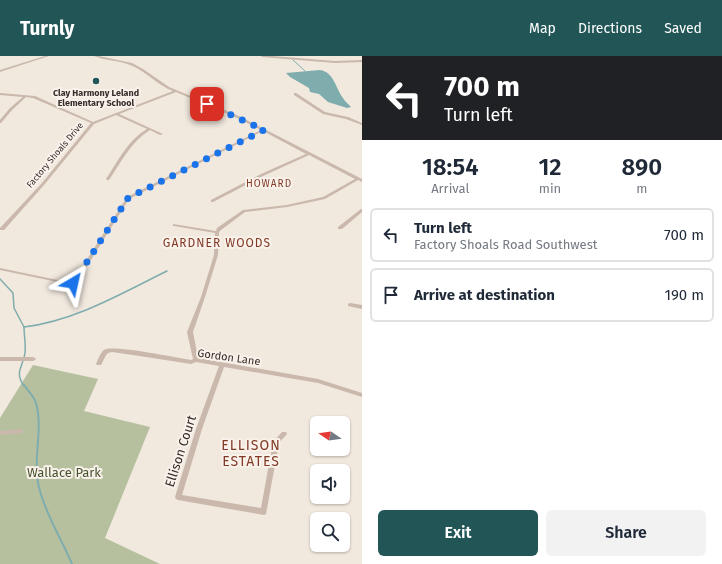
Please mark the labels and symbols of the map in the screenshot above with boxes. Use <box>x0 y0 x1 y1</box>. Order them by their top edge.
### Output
marker: Clay Harmony Leland Elementary School <box>91 76 101 86</box>
pin <box>190 87 224 121</box>
place label: Clay Harmony Leland Elementary School <box>53 88 139 108</box>
street label: Factory Shoals Drive <box>25 120 85 190</box>
district label: HOWARD <box>246 178 292 190</box>
district label: GARDNER WOODS <box>163 236 271 250</box>
position arrow <box>52 262 94 304</box>
street label: Gordon Lane <box>197 347 261 368</box>
street label: Ellison Court <box>162 413 199 489</box>
north arrow <box>310 416 350 456</box>
district label: ELLISON ESTATES <box>221 437 281 470</box>
park label: Wallace Park <box>27 465 101 480</box>

